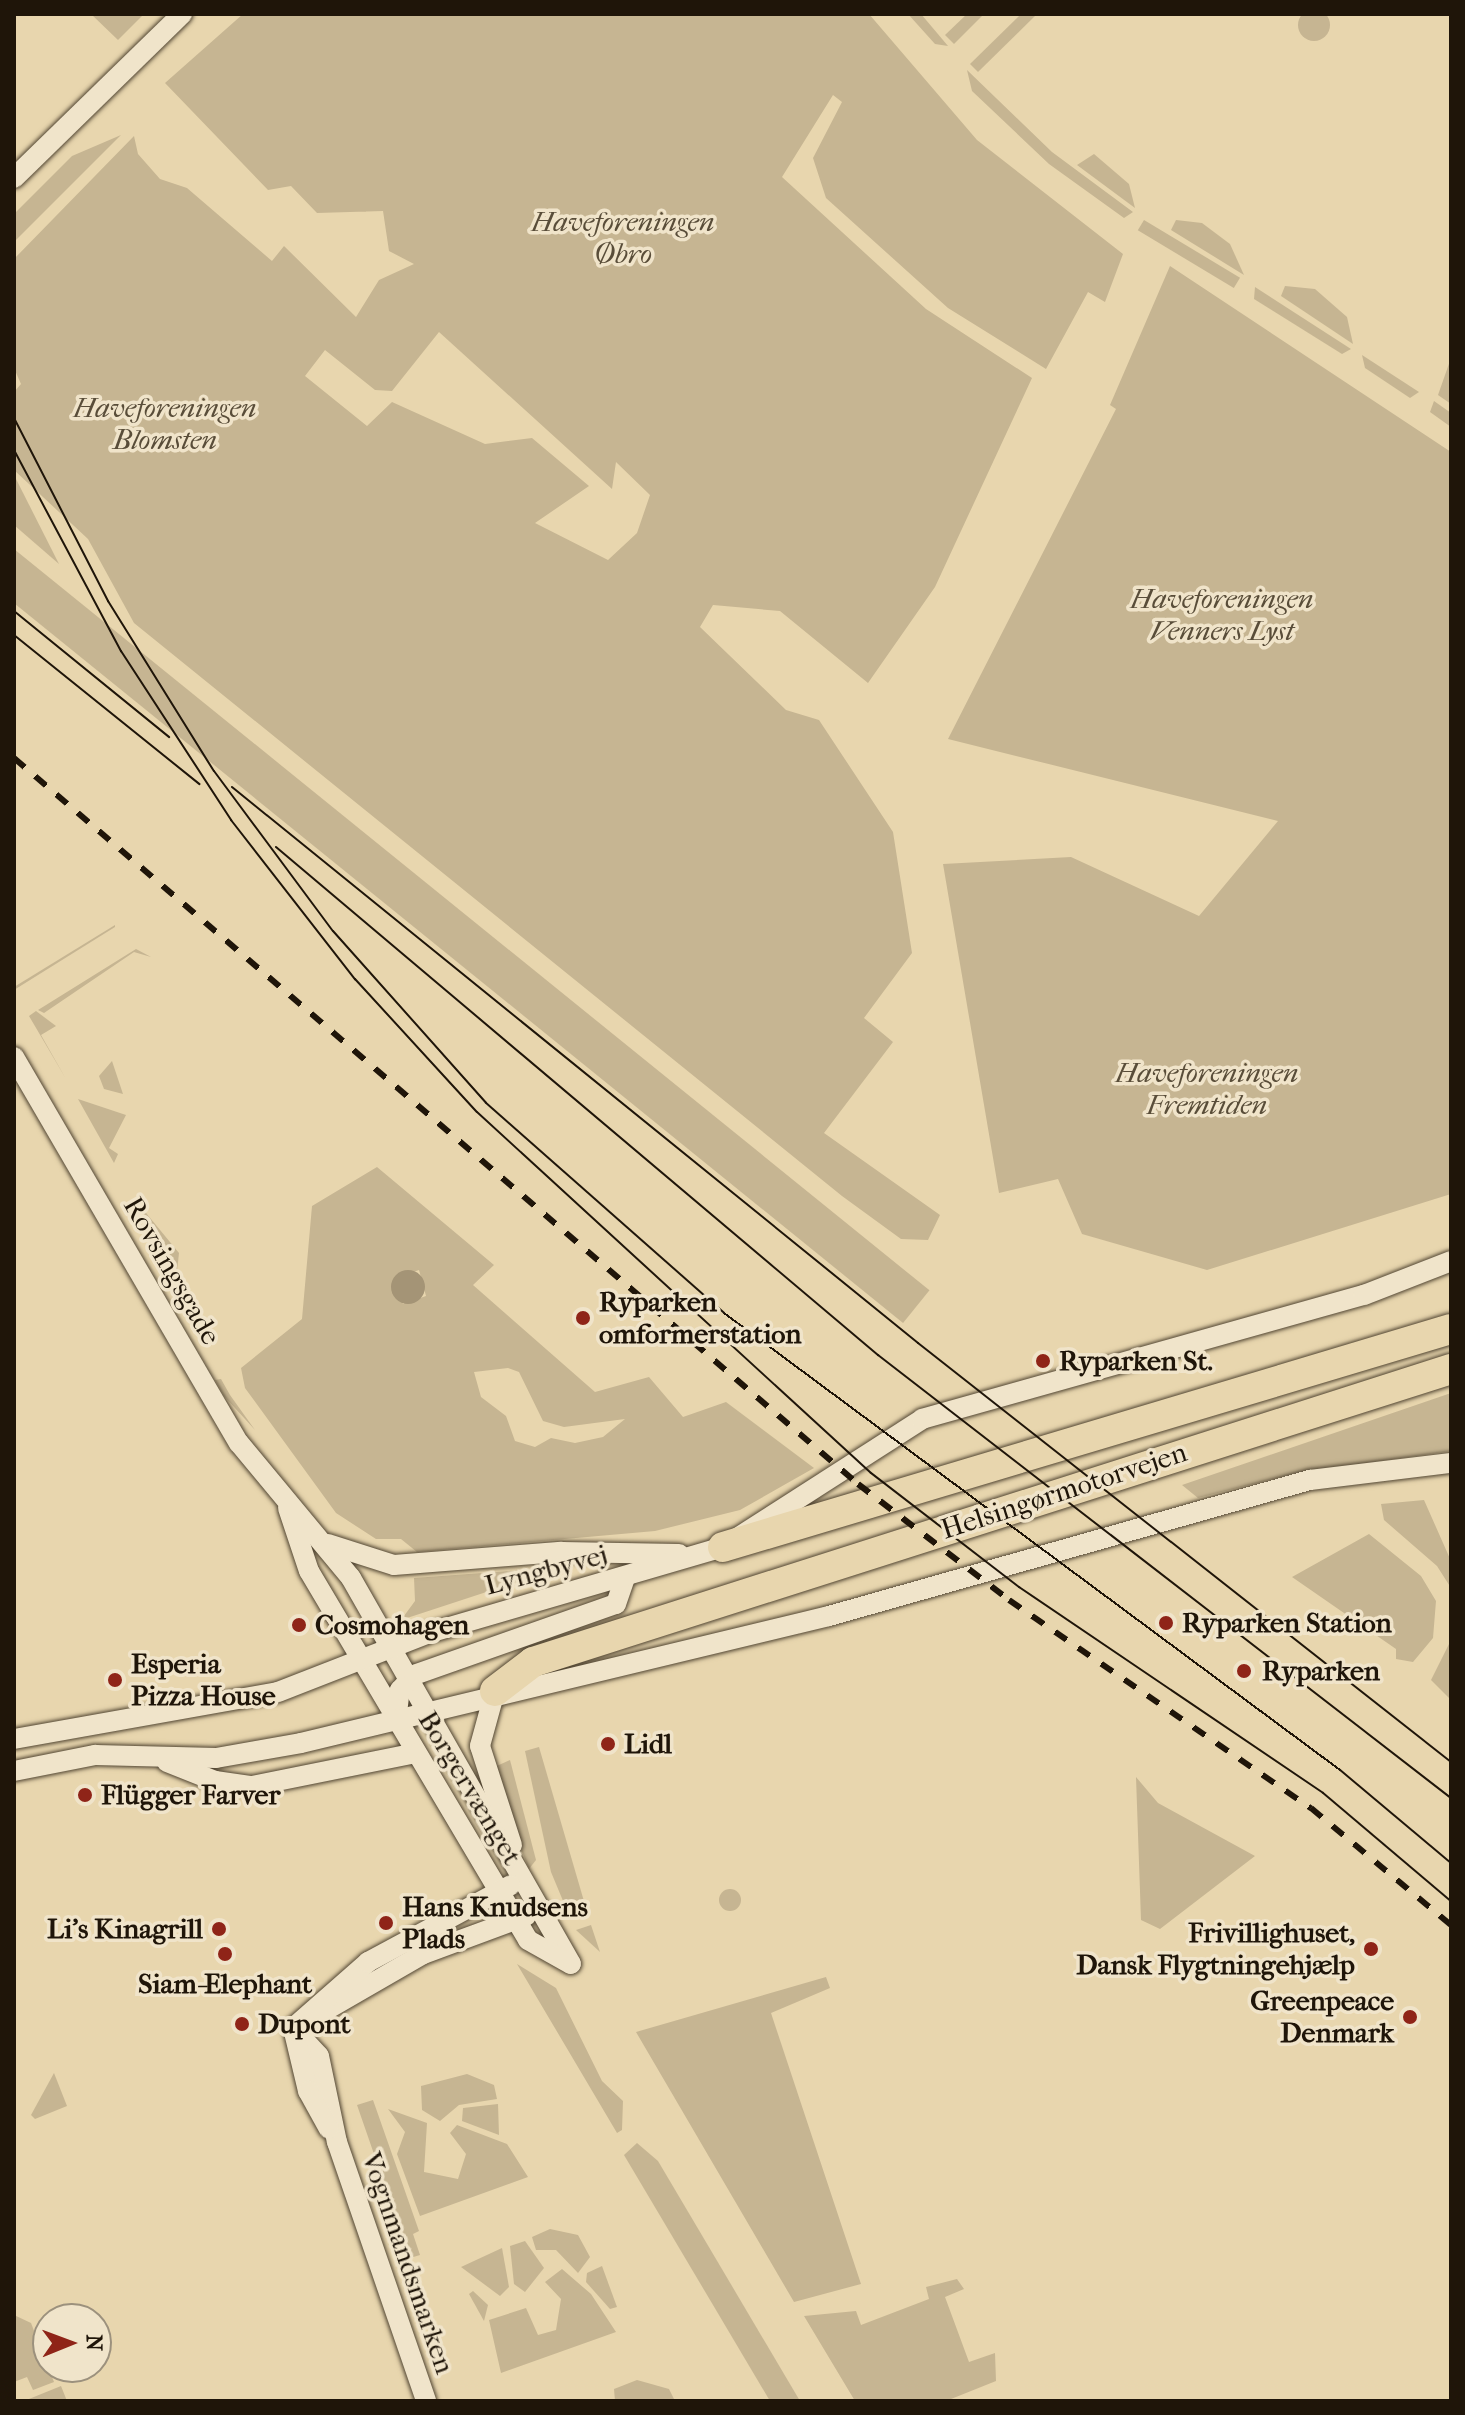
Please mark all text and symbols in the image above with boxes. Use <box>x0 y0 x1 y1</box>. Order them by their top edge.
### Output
park label: Haveforeningen Øbro <box>532 205 714 271</box>
park label: Haveforeningen Blomsten <box>74 391 256 457</box>
park label: Haveforeningen Venners Lyst <box>1131 582 1313 648</box>
park label: Haveforeningen Fremtiden <box>1116 1056 1298 1122</box>
street label: Rovsingsgade <box>116 1191 228 1351</box>
place label: Ryparken omformerstation <box>599 1285 802 1351</box>
marker: Ryparken omformerstation <box>574 1309 592 1327</box>
place label: Ryparken St. <box>1059 1344 1213 1378</box>
marker: Ryparken St. <box>1034 1352 1052 1370</box>
street label: Helsingørmotorvejen <box>937 1435 1191 1547</box>
street label: Lyngbyvej <box>481 1538 611 1602</box>
place label: Ryparken Station <box>1182 1606 1392 1640</box>
place label: Cosmohagen <box>315 1608 469 1642</box>
marker: Ryparken Station <box>1157 1614 1175 1632</box>
marker: Cosmohagen <box>290 1616 308 1634</box>
place label: Esperia Pizza House <box>131 1647 276 1713</box>
place label: Ryparken <box>1262 1654 1380 1688</box>
marker: Ryparken <box>1233 1660 1255 1682</box>
marker: Esperia Pizza House <box>106 1671 124 1689</box>
street label: Borgervænget <box>411 1705 529 1871</box>
place label: Lidl <box>624 1727 672 1761</box>
marker: Lidl <box>599 1735 617 1753</box>
place label: Flügger Farver <box>101 1778 280 1812</box>
marker: Flügger Farver <box>76 1786 94 1804</box>
place label: Hans Knudsens Plads <box>402 1890 588 1956</box>
place label: Li's Kinagrill <box>47 1912 203 1946</box>
marker: Hans Knudsens Plads <box>377 1914 395 1932</box>
place label: Frivillighuset, Dansk Flygtningehjælp <box>1076 1916 1355 1982</box>
marker: Li's Kinagrill <box>210 1920 228 1938</box>
marker: Frivillighuset, Dansk Flygtningehjælp <box>1362 1940 1380 1958</box>
marker: Siam-Elephant <box>216 1945 234 1963</box>
place label: Siam-Elephant <box>138 1967 312 2001</box>
place label: Greenpeace Denmark <box>1250 1984 1394 2050</box>
place label: Dupont <box>258 2007 350 2041</box>
marker: Greenpeace Denmark <box>1401 2008 1419 2026</box>
marker: Dupont <box>233 2015 251 2033</box>
street label: Vognmandsmarken <box>354 2148 462 2378</box>
north arrow <box>32 2303 112 2383</box>
text: N <box>81 2334 107 2351</box>

